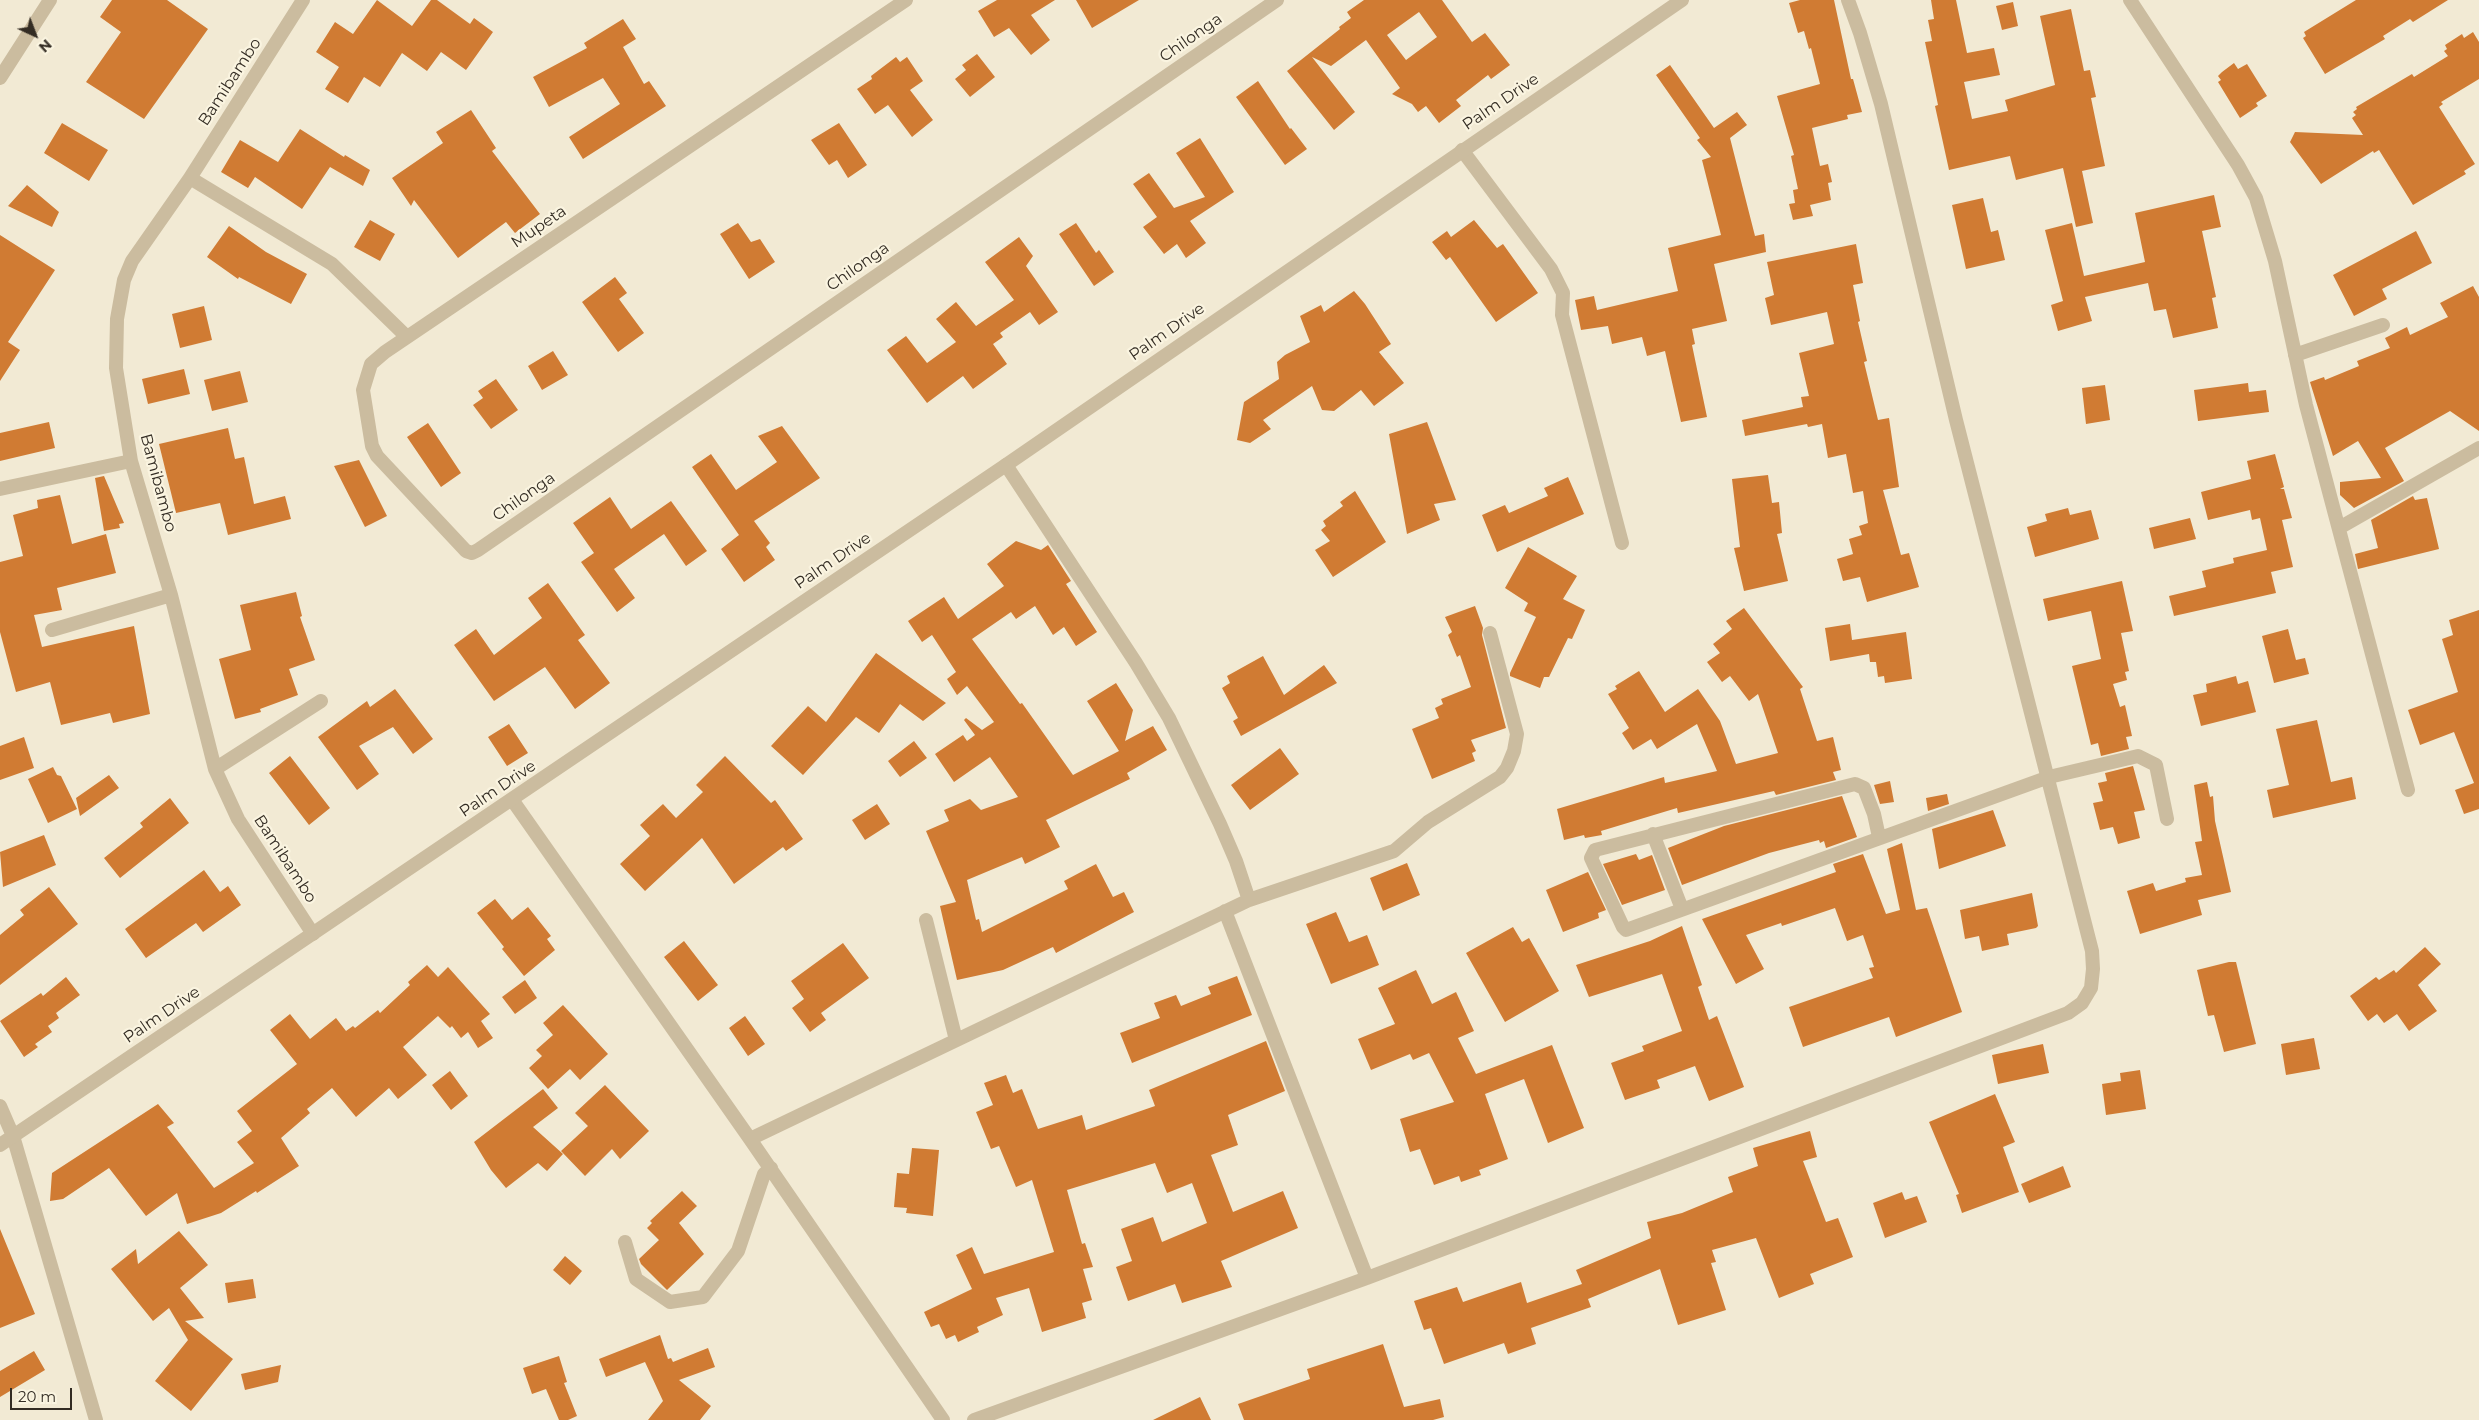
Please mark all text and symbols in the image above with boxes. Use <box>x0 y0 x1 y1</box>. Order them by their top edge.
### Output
street label: Chilonga <box>1156 9 1226 67</box>
north arrow <box>10 10 60 60</box>
street label: Bamibambo <box>194 34 266 130</box>
text: N <box>35 36 56 56</box>
street label: Palm Drive <box>1459 69 1543 135</box>
street label: Mupeta <box>508 202 570 252</box>
street label: Chilonga <box>823 238 893 296</box>
street label: Palm Drive <box>1125 299 1209 365</box>
street label: Bamibambo <box>136 432 180 534</box>
street label: Chilonga <box>489 468 559 526</box>
street label: Palm Drive <box>791 528 875 594</box>
street label: Palm Drive <box>456 756 540 822</box>
street label: Bamibambo <box>249 811 321 907</box>
street label: Palm Drive <box>120 982 204 1048</box>
scale bar <box>12 1378 75 1410</box>
text: 20 m <box>18 1387 56 1406</box>

